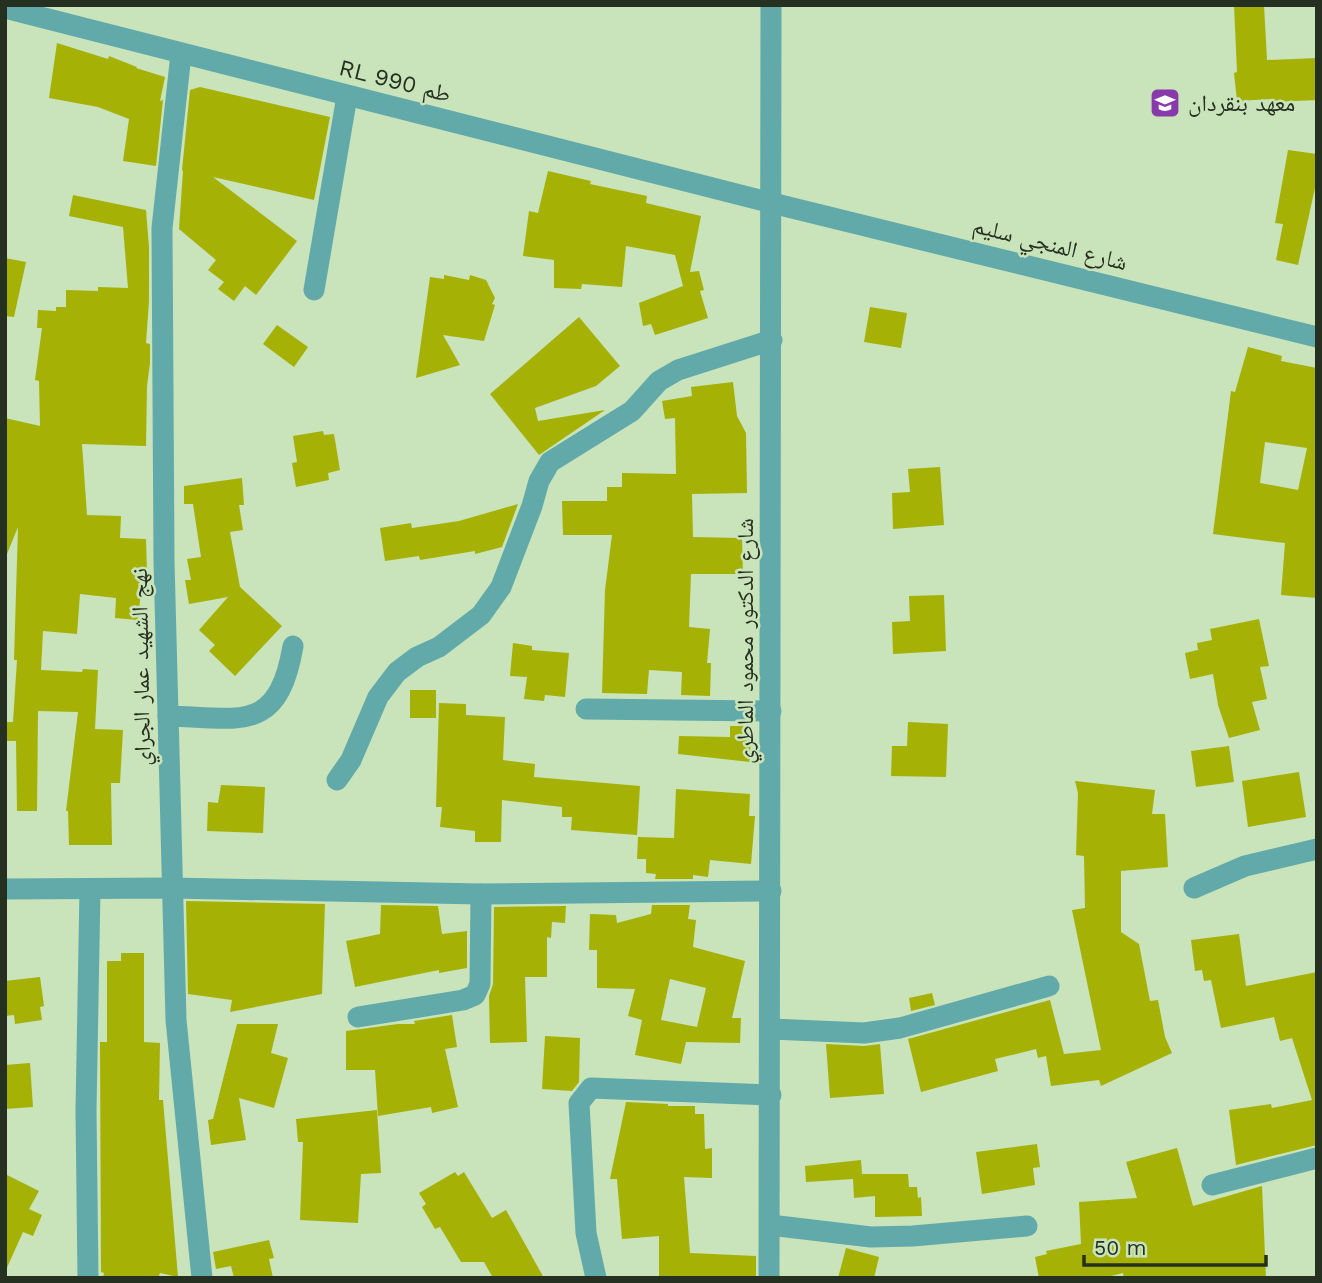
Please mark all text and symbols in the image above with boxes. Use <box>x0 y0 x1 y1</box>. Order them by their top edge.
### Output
street label: RL طم 990 <box>336 54 454 110</box>
school or university icon: معهد بنقردان <box>1148 86 1182 120</box>
place label: معهد بنقردان <box>1188 90 1295 117</box>
street label: شارع المنجي سليم <box>969 212 1130 281</box>
street label: شارع الدكتور محمود الماطري <box>732 518 763 764</box>
street label: نهج الشهيد عمار الجراي <box>126 568 161 766</box>
scale bar <box>1084 1224 1266 1268</box>
text: 50 m <box>1094 1235 1146 1260</box>

